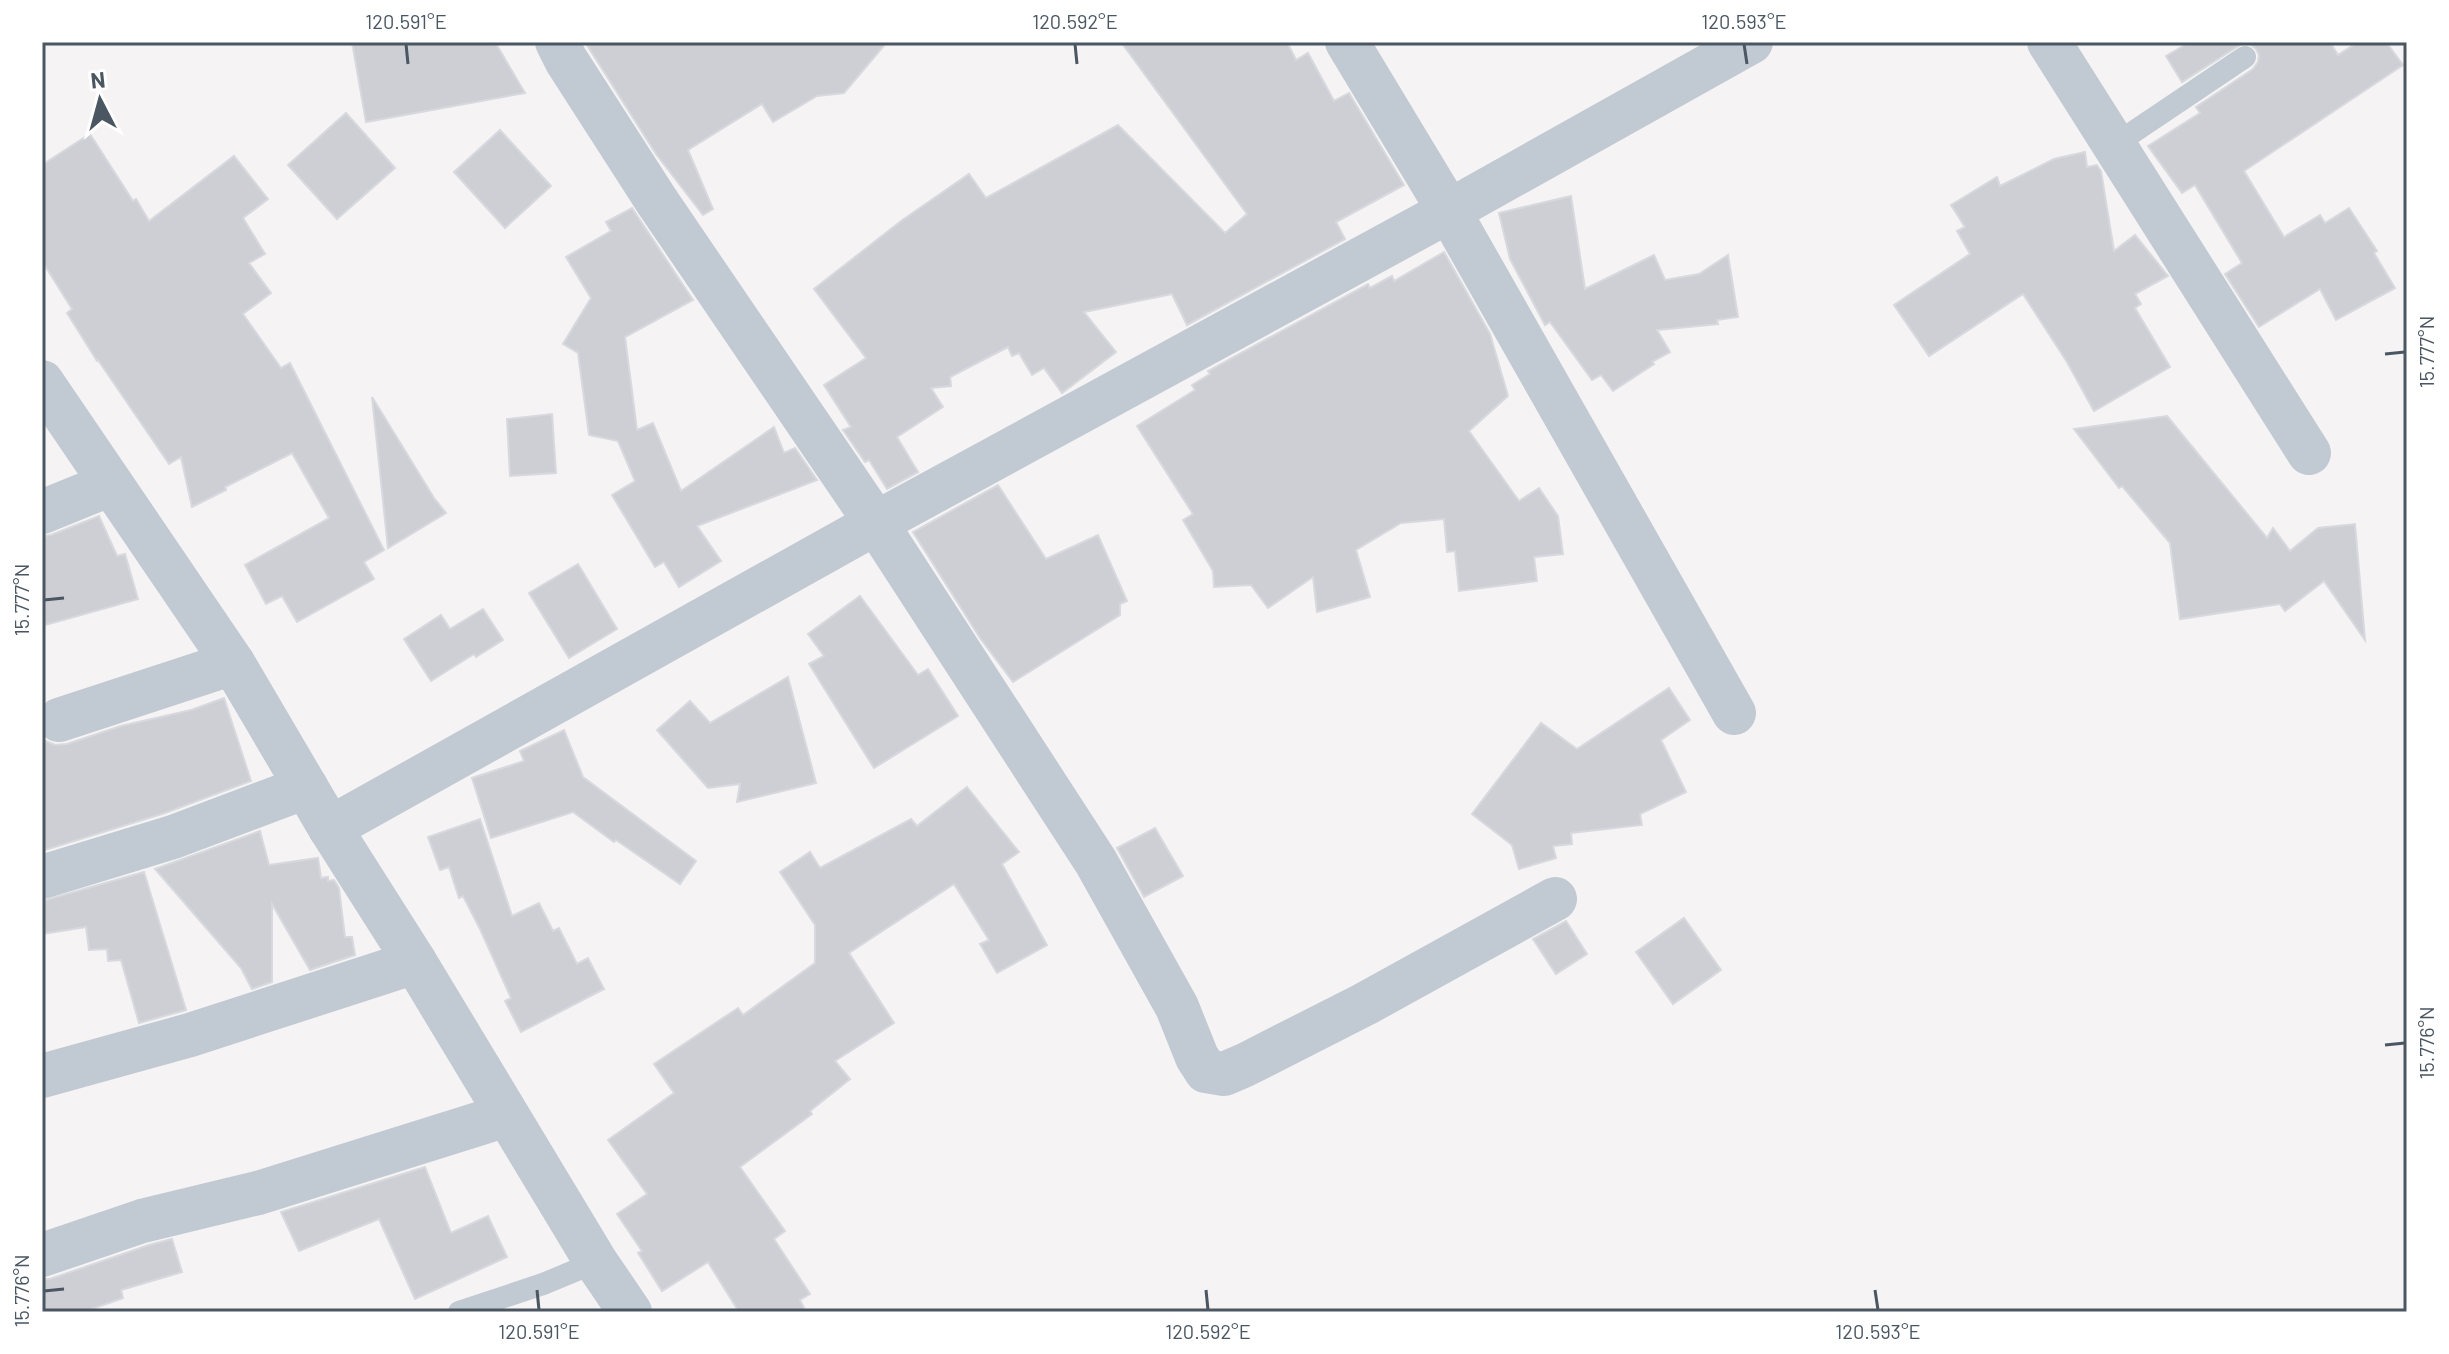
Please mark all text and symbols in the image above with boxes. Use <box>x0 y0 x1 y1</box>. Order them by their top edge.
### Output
text: 120.591°E <box>365 9 447 33</box>
text: 120.592°E <box>1032 9 1118 33</box>
text: 120.593°E <box>1701 9 1787 33</box>
north arrow <box>60 60 140 140</box>
text: N <box>89 65 106 93</box>
text: 15.777°N <box>2414 316 2438 388</box>
text: 15.777°N <box>9 564 33 636</box>
text: 15.776°N <box>2414 1006 2438 1080</box>
text: 15.776°N <box>9 1254 33 1328</box>
text: 120.591°E <box>498 1319 580 1343</box>
text: 120.592°E <box>1165 1319 1251 1343</box>
text: 120.593°E <box>1835 1319 1921 1343</box>

